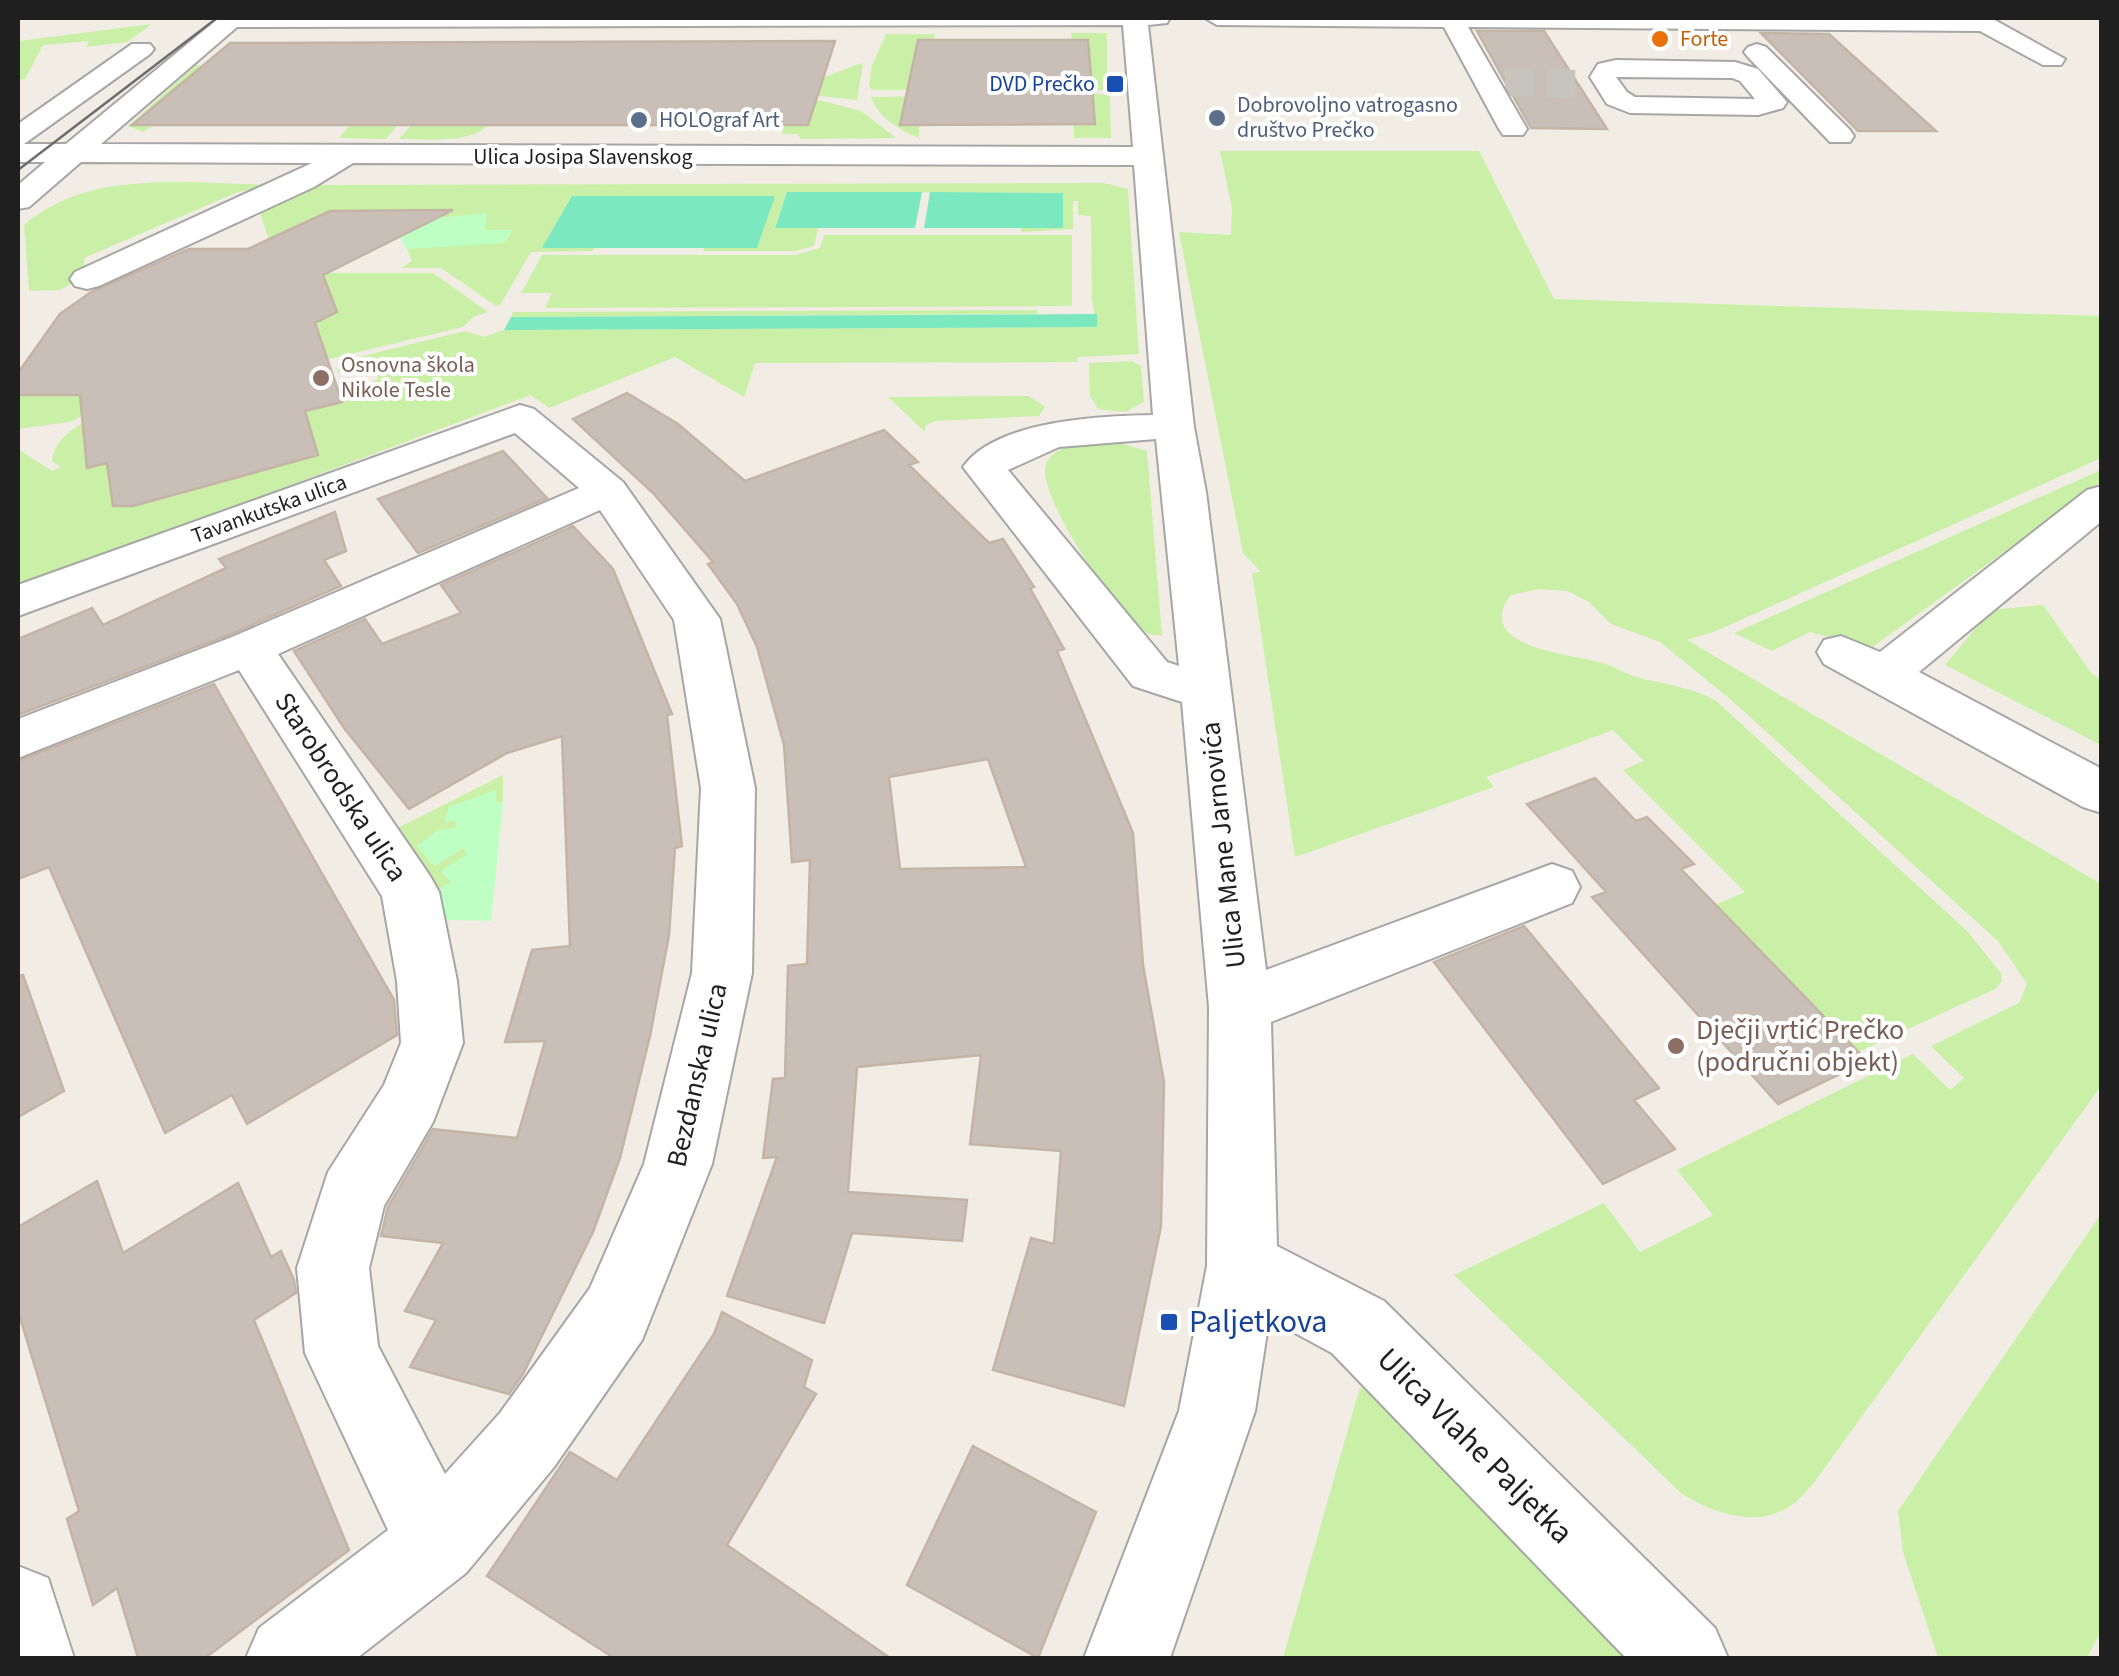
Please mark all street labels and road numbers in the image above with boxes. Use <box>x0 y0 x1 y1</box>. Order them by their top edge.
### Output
street label: Ulica Josipa Slavenskog <box>473 141 693 173</box>
street label: Tavankutska ulica <box>187 466 351 552</box>
street label: Starobrodska ulica <box>265 685 417 889</box>
street label: Ulica Mane Jarnovića <box>1190 720 1256 970</box>
street label: Bezdanska ulica <box>656 979 738 1171</box>
street label: Ulica Vlahe Paljetka <box>1366 1337 1584 1555</box>

